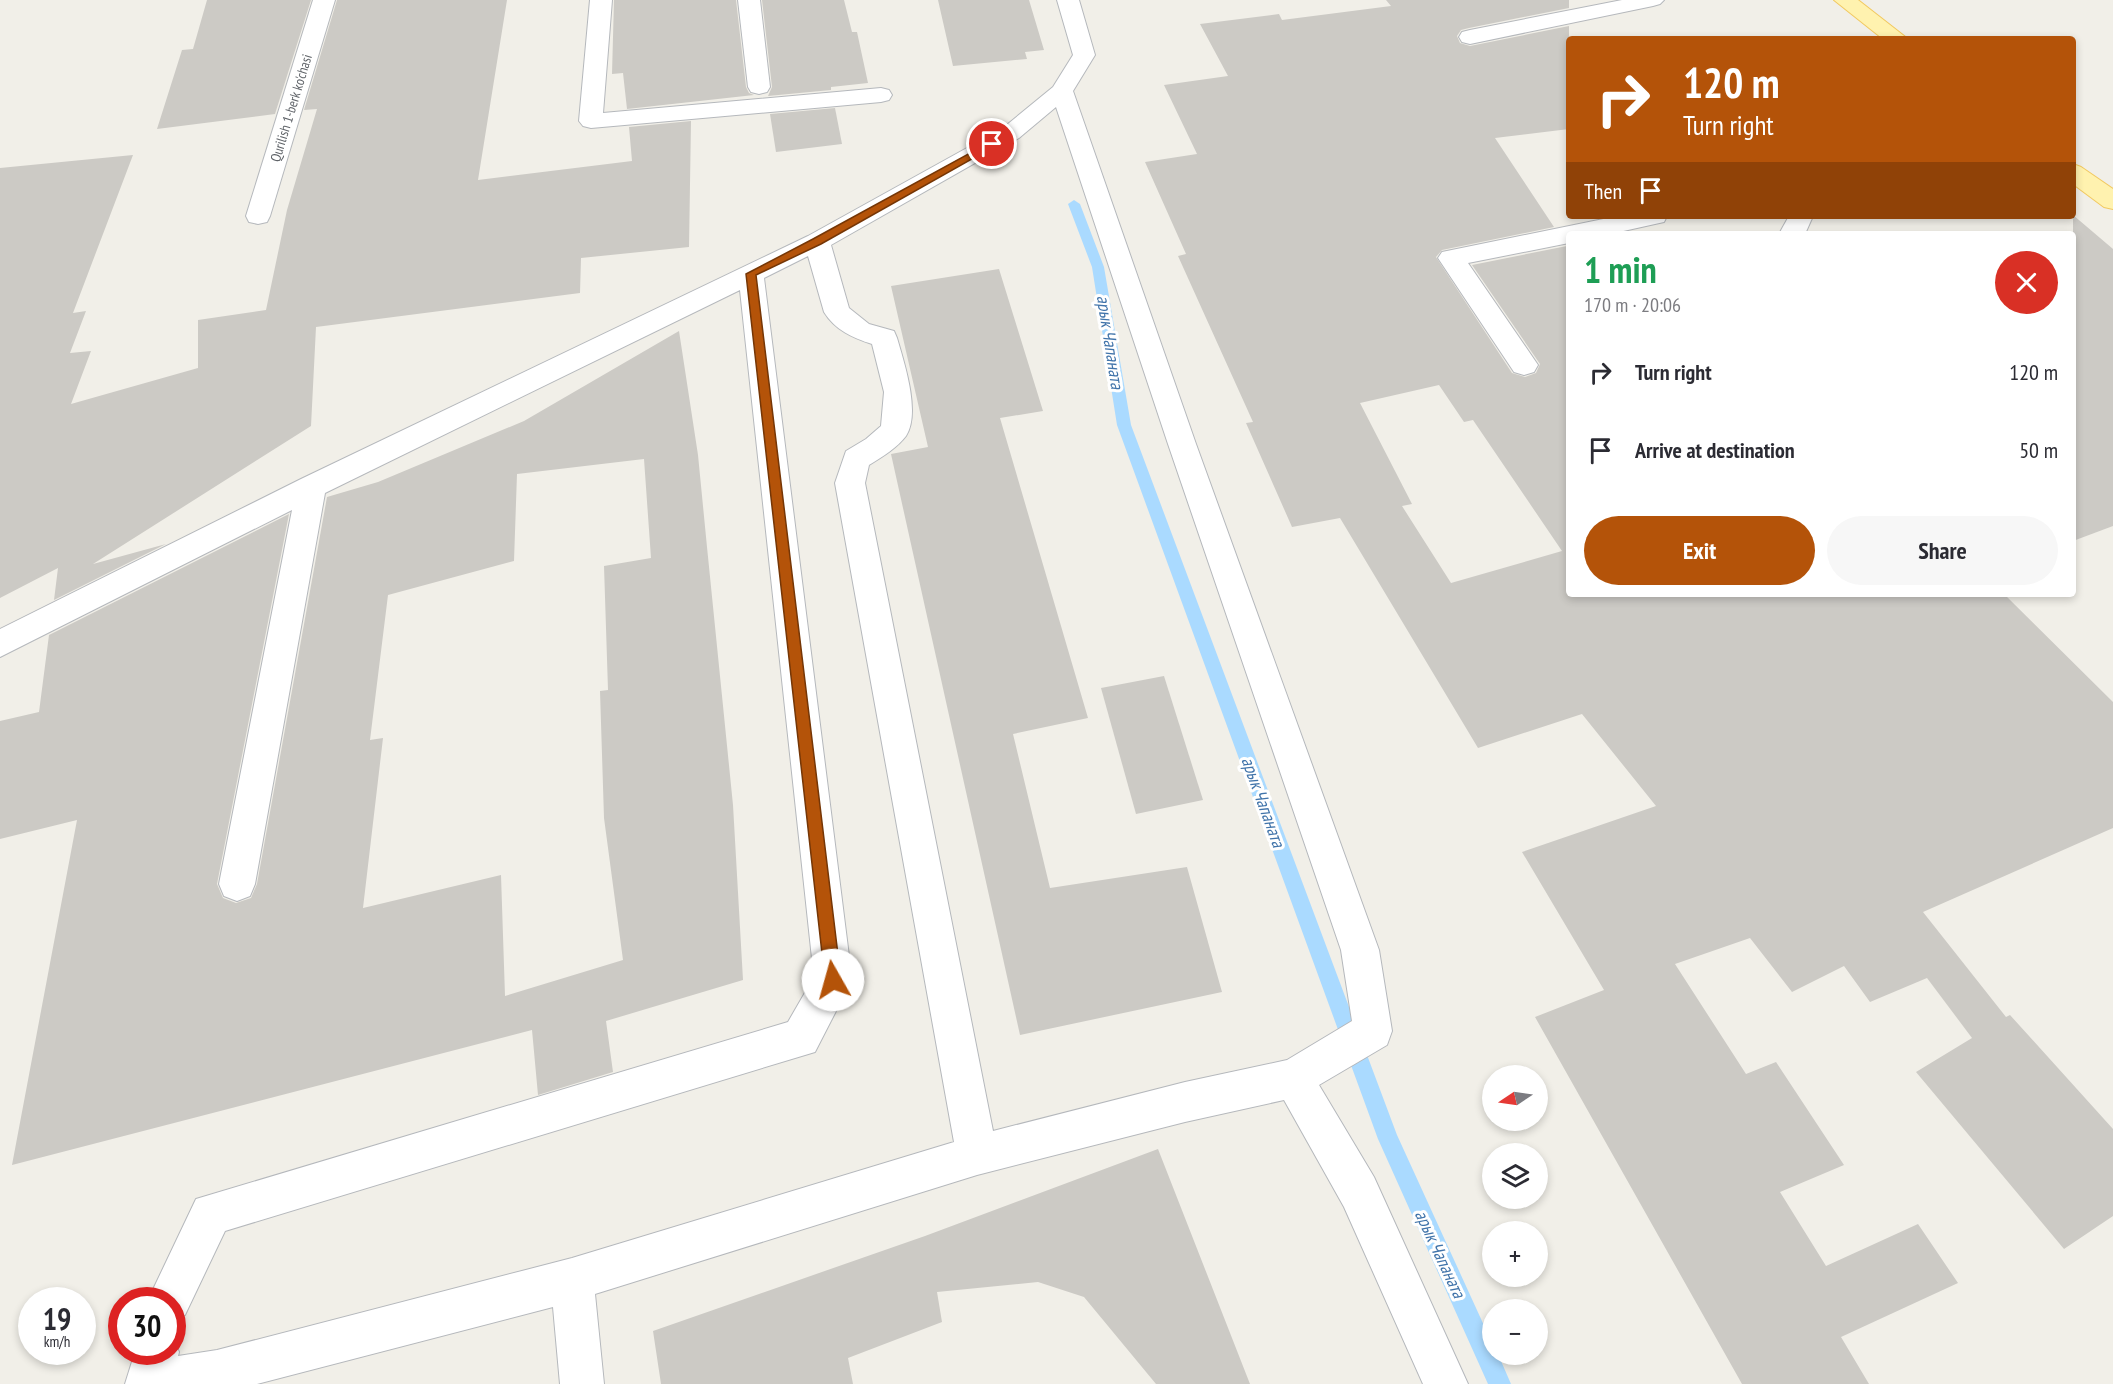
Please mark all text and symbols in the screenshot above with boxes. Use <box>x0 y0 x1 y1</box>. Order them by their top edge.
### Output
street label: Qurilish 1-berk ko'chasi <box>266 52 316 164</box>
text: 120 m <box>1683 55 1780 110</box>
icon: right <box>1584 60 1662 138</box>
text: Turn right <box>1683 108 1774 142</box>
pin <box>966 118 1017 169</box>
icon: arrive <box>975 127 1008 160</box>
icon: arrive <box>1634 174 1667 207</box>
text: Then <box>1584 177 1622 205</box>
text: 1 min <box>1584 246 1657 293</box>
button: close <box>1995 251 2058 314</box>
text: 170 m · 20:06 <box>1584 292 1681 318</box>
water label: арык Чапаната <box>1092 294 1129 391</box>
icon: right <box>1584 356 1617 389</box>
text: Turn right <box>1635 358 1712 386</box>
text: 120 m <box>2009 358 2058 386</box>
icon: arrive <box>1584 434 1617 467</box>
text: Arrive at destination <box>1635 436 1795 464</box>
text: 50 m <box>2019 436 2058 464</box>
button: Exit <box>1584 516 1815 585</box>
button: Share <box>1827 516 2058 585</box>
water label: арык Чапаната <box>1237 754 1291 851</box>
position arrow <box>801 948 865 1012</box>
north arrow <box>1482 1065 1548 1131</box>
map controls <box>1482 1065 1548 1365</box>
button: layers <box>1482 1143 1548 1209</box>
water label: арык Чапаната <box>1410 1206 1471 1302</box>
button: + <box>1482 1221 1548 1287</box>
speed limit sign: 30 <box>108 1287 186 1365</box>
text: 19 <box>43 1299 71 1338</box>
button: − <box>1482 1299 1548 1365</box>
text: km/h <box>44 1332 70 1351</box>

